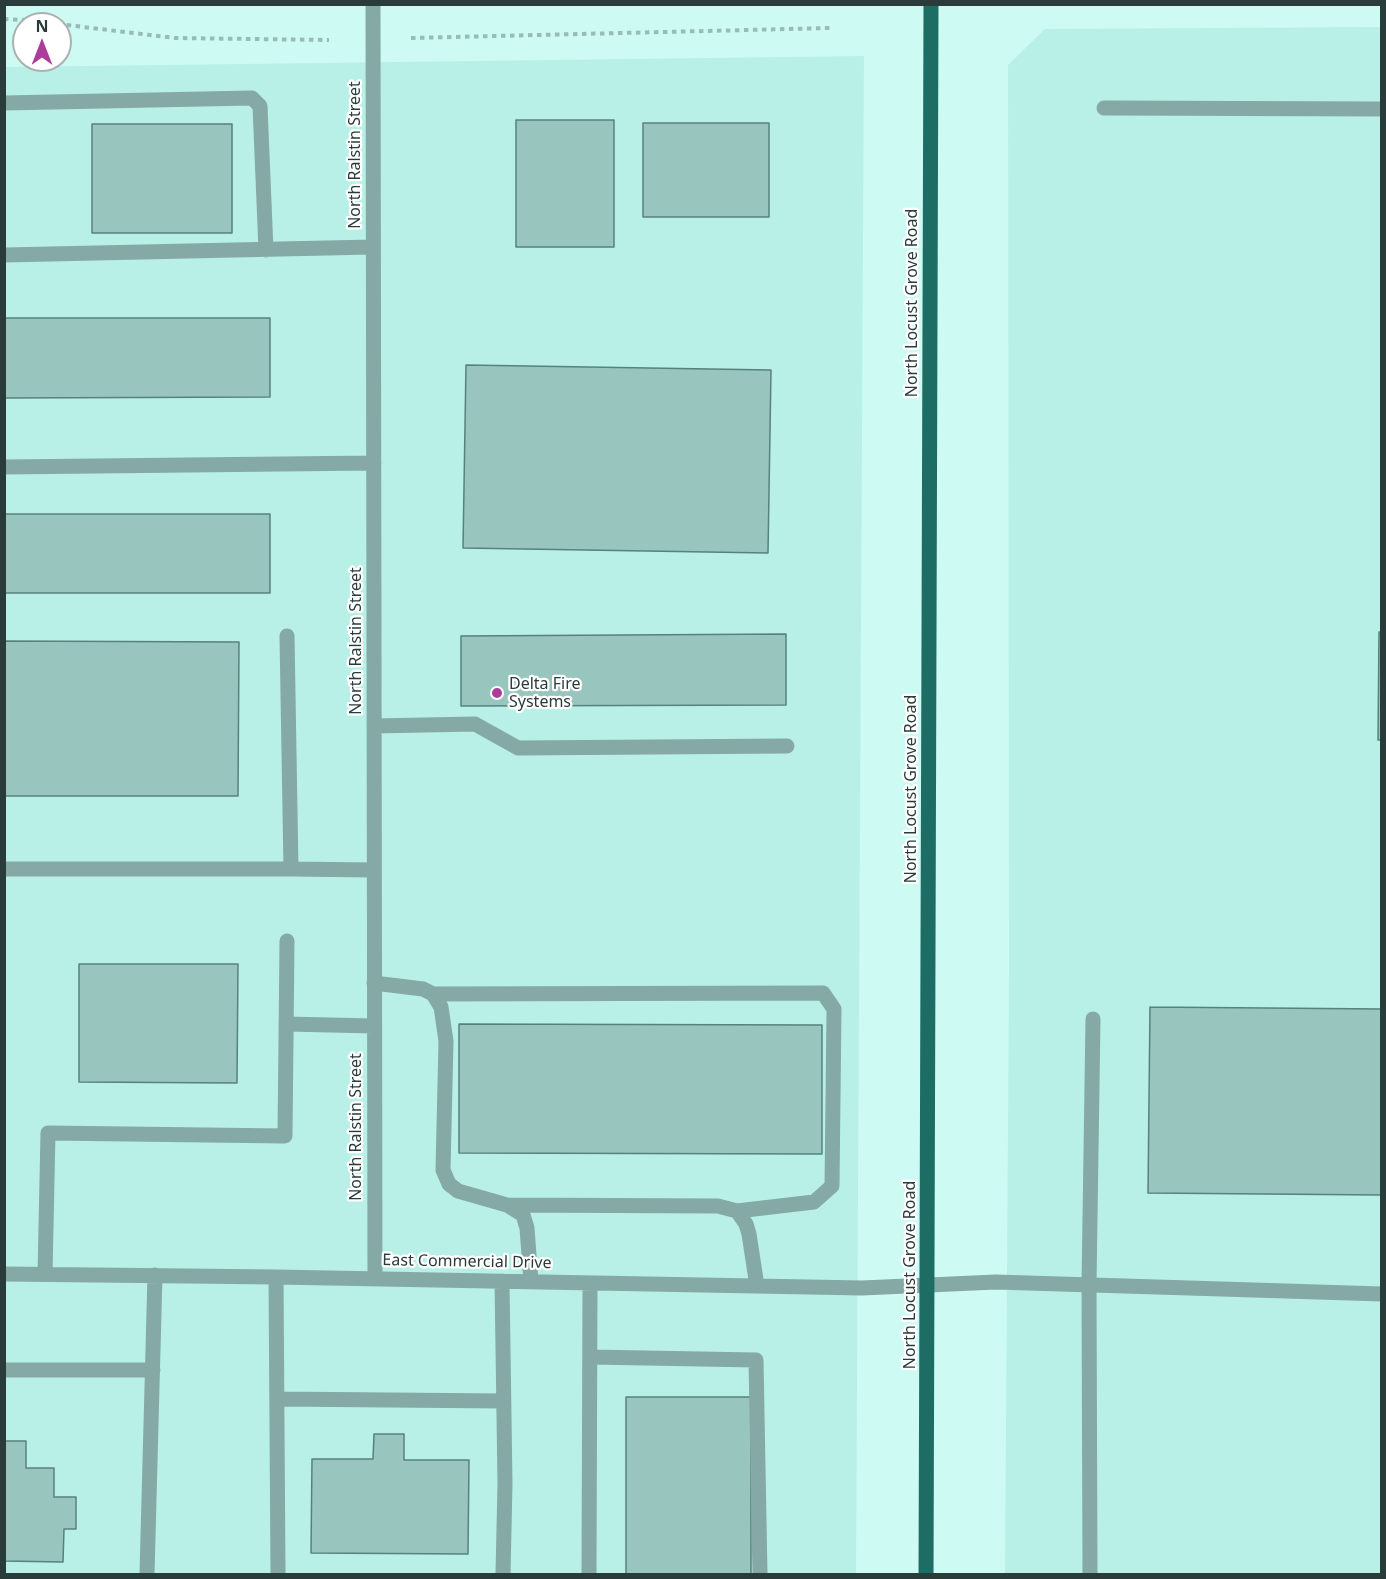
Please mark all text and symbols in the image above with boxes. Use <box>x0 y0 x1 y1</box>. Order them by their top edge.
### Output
north arrow <box>12 12 72 72</box>
text: N <box>35 15 49 37</box>
street label: North Ralstin Street <box>345 81 365 229</box>
street label: North Locust Grove Road <box>902 209 922 397</box>
street label: North Ralstin Street <box>346 567 366 715</box>
place label: Delta Fire Systems <box>509 674 580 712</box>
marker: Delta Fire Systems <box>490 686 504 700</box>
street label: North Locust Grove Road <box>901 695 921 883</box>
street label: North Ralstin Street <box>346 1053 366 1201</box>
street label: North Locust Grove Road <box>900 1181 920 1369</box>
street label: East Commercial Drive <box>382 1251 552 1273</box>

